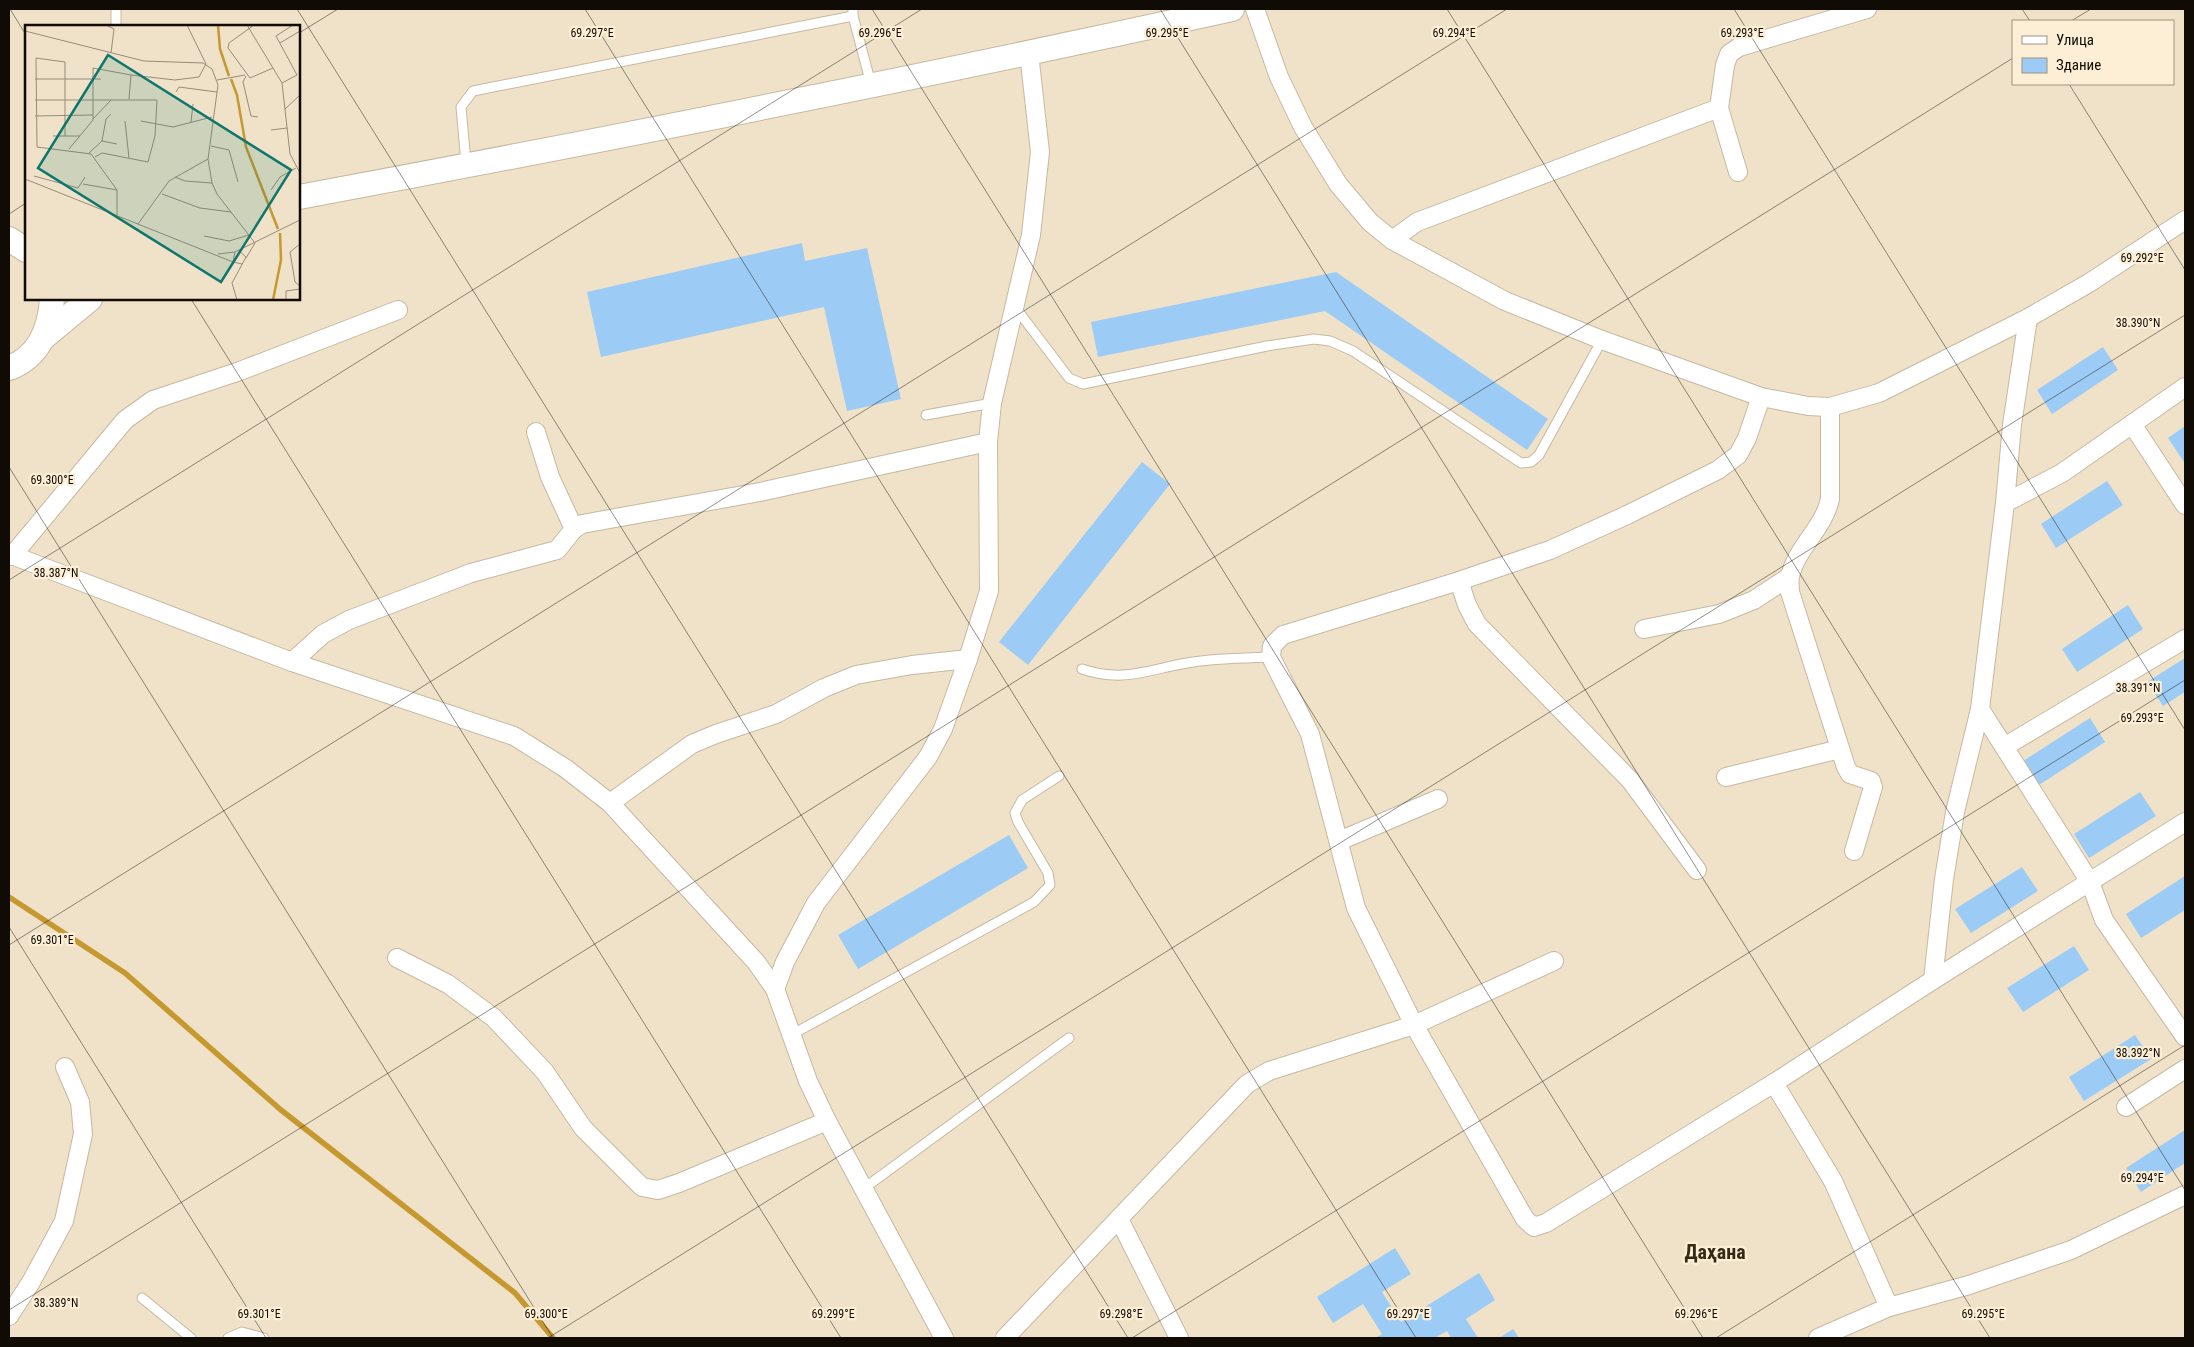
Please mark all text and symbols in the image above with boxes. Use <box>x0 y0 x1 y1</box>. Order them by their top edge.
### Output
legend <box>2012 20 2174 85</box>
inset map <box>25 25 300 300</box>
text: 69.297°E <box>570 26 614 40</box>
text: 69.296°E <box>858 26 902 40</box>
text: 69.295°E <box>1145 26 1189 40</box>
text: 69.294°E <box>1432 26 1476 40</box>
text: 69.293°E <box>1720 26 1764 40</box>
text: Улица <box>2056 31 2094 49</box>
text: Здание <box>2056 56 2101 74</box>
text: 69.292°E <box>2120 251 2164 265</box>
text: 38.390°N <box>2116 316 2160 330</box>
text: 69.300°E <box>30 473 74 487</box>
text: 38.387°N <box>34 566 78 580</box>
text: 38.391°N <box>2116 681 2160 695</box>
text: 69.293°E <box>2120 711 2164 725</box>
text: 69.301°E <box>30 933 74 947</box>
text: 38.392°N <box>2116 1046 2160 1060</box>
text: 69.294°E <box>2120 1171 2164 1185</box>
district label: Даҳана <box>1684 1240 1746 1264</box>
text: 38.389°N <box>34 1296 78 1310</box>
text: 69.301°E <box>237 1307 281 1321</box>
text: 69.300°E <box>524 1307 568 1321</box>
text: 69.299°E <box>811 1307 855 1321</box>
text: 69.298°E <box>1099 1307 1143 1321</box>
text: 69.297°E <box>1386 1307 1430 1321</box>
text: 69.296°E <box>1674 1307 1718 1321</box>
text: 69.295°E <box>1961 1307 2005 1321</box>

